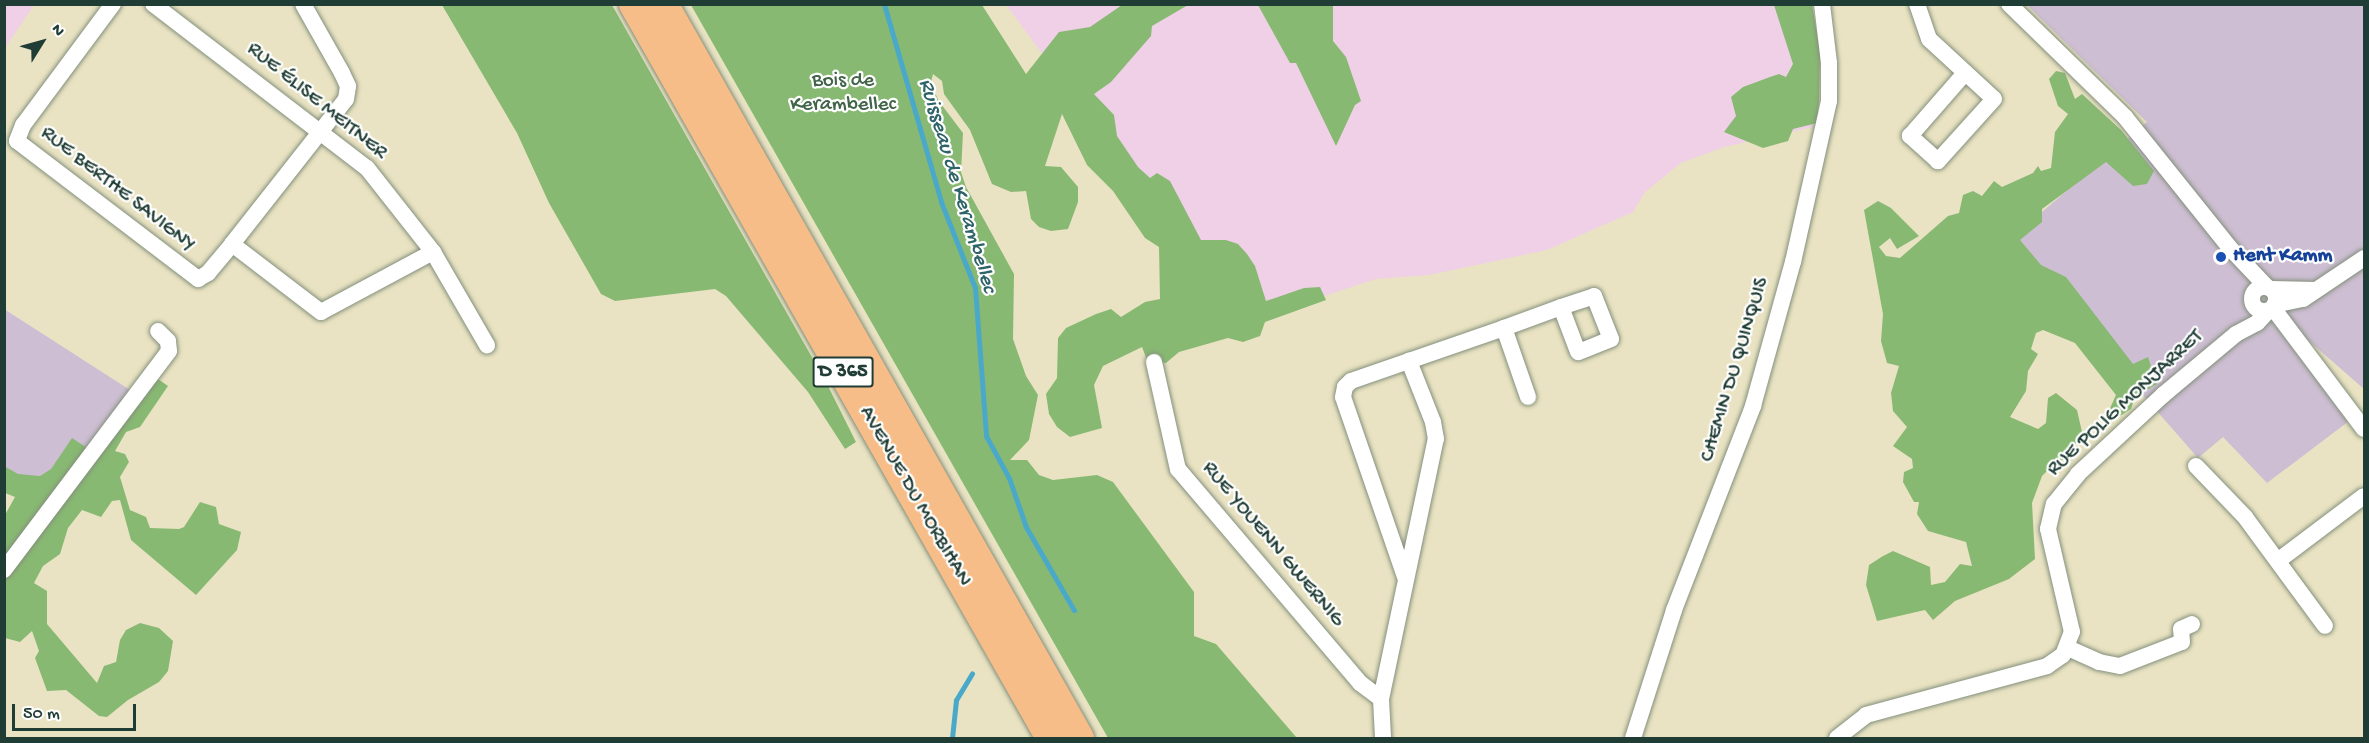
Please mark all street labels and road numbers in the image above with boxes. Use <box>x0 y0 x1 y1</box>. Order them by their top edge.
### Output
street label: RUE ÉLISE MEITNER <box>241 38 391 166</box>
street label: RUE BERTHE SAVIGNY <box>35 122 199 258</box>
street label: CHEMIN DU QUINQUIS <box>1696 275 1776 465</box>
street label: RUE POLIG MONJARRET <box>2043 325 2209 483</box>
road number: D 365 <box>812 355 874 389</box>
street label: AVENUE DU MORBIHAN <box>852 402 976 592</box>
street label: RUE YOUENN GWERNIG <box>1195 457 1349 633</box>

